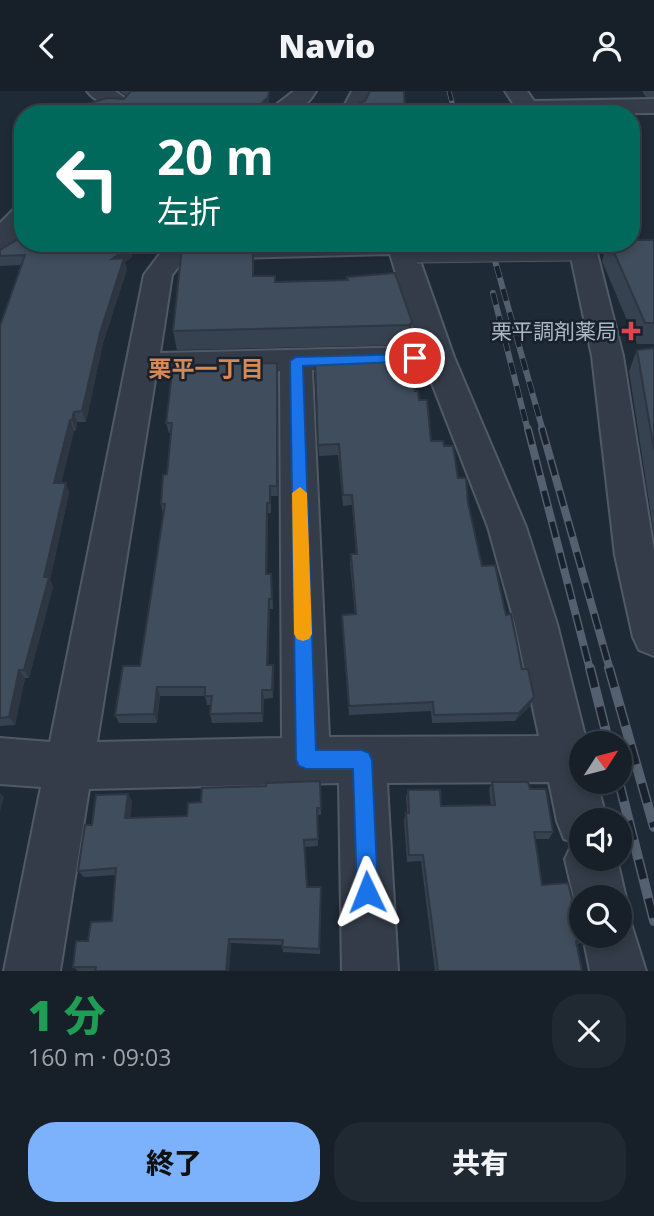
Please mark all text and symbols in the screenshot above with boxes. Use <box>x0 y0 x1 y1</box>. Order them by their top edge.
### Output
text: Navio <box>279 24 375 67</box>
icon: back <box>28 27 66 65</box>
icon: person <box>588 27 626 65</box>
text: 20 m <box>157 123 274 189</box>
icon: left <box>42 133 133 224</box>
text: 左折 <box>157 189 221 232</box>
place label: 栗平調剤薬局 <box>491 317 617 345</box>
marker: 栗平調剤薬局 <box>623 323 639 339</box>
pin <box>385 328 445 388</box>
icon: arrive <box>396 339 434 377</box>
district label: 栗平一丁目 <box>149 352 264 384</box>
north arrow <box>569 731 632 795</box>
map controls <box>569 731 632 948</box>
button: sound <box>569 808 632 871</box>
position arrow <box>330 855 404 929</box>
button: search <box>569 885 632 948</box>
text: 1 分 <box>28 986 106 1043</box>
button: close <box>552 994 626 1068</box>
text: 160 m · 09:03 <box>28 1041 171 1073</box>
button: 終了 <box>28 1122 320 1202</box>
button: 共有 <box>334 1122 626 1202</box>

